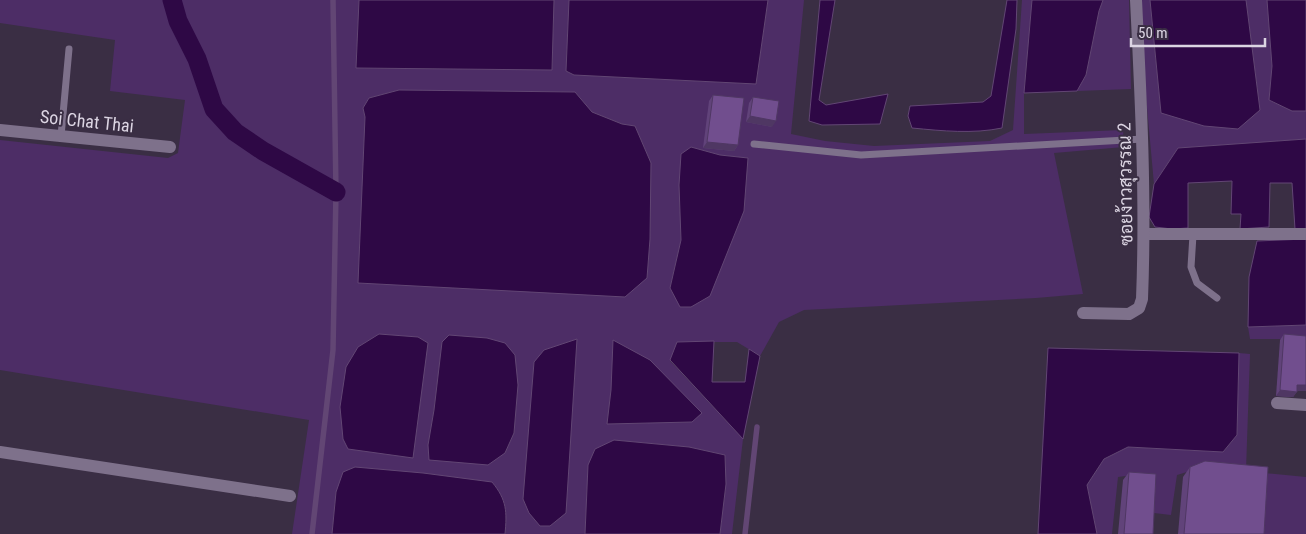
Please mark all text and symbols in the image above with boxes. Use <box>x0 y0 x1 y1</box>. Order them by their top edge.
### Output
scale bar <box>1131 15 1265 47</box>
text: 50 m <box>1138 24 1168 42</box>
street label: Soi Chat Thai <box>39 106 135 136</box>
street label: ซอยง้าวสุวรรณ 2 <box>1112 122 1139 246</box>

